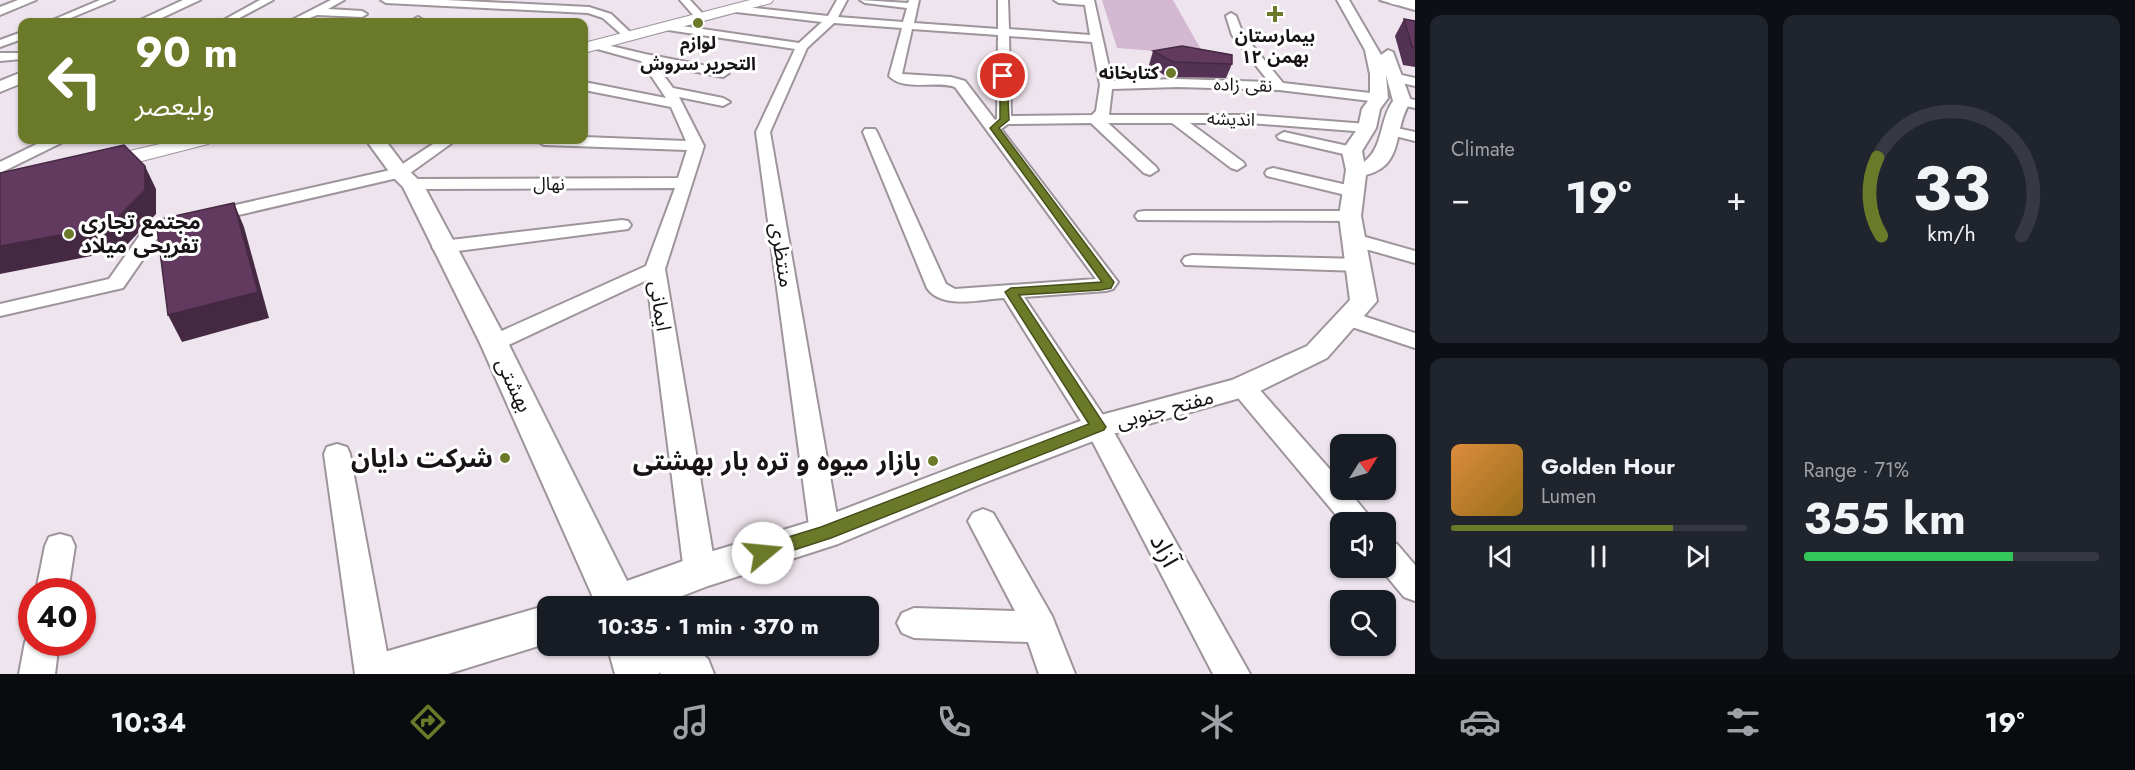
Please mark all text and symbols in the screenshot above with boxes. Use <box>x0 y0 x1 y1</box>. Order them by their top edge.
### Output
marker: بیمارستان ۱۲ بهمن <box>1266 5 1284 23</box>
marker: لوازم التحریر سروش <box>691 16 705 30</box>
text: 90 m <box>135 22 238 83</box>
place label: بیمارستان ۱۲ بهمن <box>1235 23 1315 70</box>
place label: لوازم التحریر سروش <box>640 30 756 77</box>
icon: left <box>36 42 114 120</box>
pin <box>977 50 1028 101</box>
icon: arrive <box>986 59 1019 92</box>
place label: کتابخانه <box>1099 60 1160 86</box>
marker: کتابخانه <box>1164 66 1178 80</box>
street label: نقی زاده <box>1213 71 1273 99</box>
text: ولیعصر <box>135 86 215 125</box>
street label: اندیشه <box>1206 105 1256 133</box>
text: Climate <box>1451 135 1515 164</box>
text: 33 <box>1912 143 1990 233</box>
text: 19° <box>1565 165 1632 230</box>
street label: نهال <box>533 171 565 197</box>
text: − <box>1451 175 1470 222</box>
text: + <box>1726 175 1746 222</box>
place label: مجتمع تجاری تفریحی میلاد <box>81 207 201 261</box>
text: km/h <box>1927 218 1975 249</box>
street label: منتظری <box>762 220 802 290</box>
marker: مجتمع تجاری تفریحی میلاد <box>62 227 76 241</box>
street label: ایمانی <box>641 279 679 333</box>
street label: بهشتی <box>488 353 540 417</box>
street label: مفتح جنوبی <box>1113 382 1217 436</box>
north arrow <box>1330 434 1396 500</box>
map controls <box>1330 434 1396 656</box>
place label: شرکت دایان <box>351 439 493 477</box>
place label: بازار میوه و تره بار بهشتی <box>633 442 921 480</box>
text: Golden Hour <box>1541 450 1675 482</box>
marker: شرکت دایان <box>498 451 512 465</box>
marker: بازار میوه و تره بار بهشتی <box>926 454 940 468</box>
text: Range · 71% <box>1804 456 1909 485</box>
text: Lumen <box>1541 482 1597 511</box>
text: 355 km <box>1804 486 1966 551</box>
button: sound <box>1330 512 1396 578</box>
position arrow <box>731 521 795 585</box>
street label: آزاد <box>1140 526 1190 575</box>
icon: previous <box>1484 540 1517 573</box>
icon: pause <box>1582 540 1615 573</box>
icon: next <box>1681 540 1714 573</box>
speed limit sign: 40 <box>18 578 96 656</box>
button: search <box>1330 590 1396 656</box>
text: 10:35 · 1 min · 370 m <box>597 610 819 642</box>
icon: directions <box>407 701 449 743</box>
icon: music <box>670 701 712 743</box>
icon: phone <box>933 701 975 743</box>
icon: climate <box>1196 701 1238 743</box>
icon: car <box>1459 701 1501 743</box>
icon: filters <box>1722 701 1764 743</box>
text: 10:34 <box>110 703 186 742</box>
text: 19° <box>1985 703 2024 742</box>

